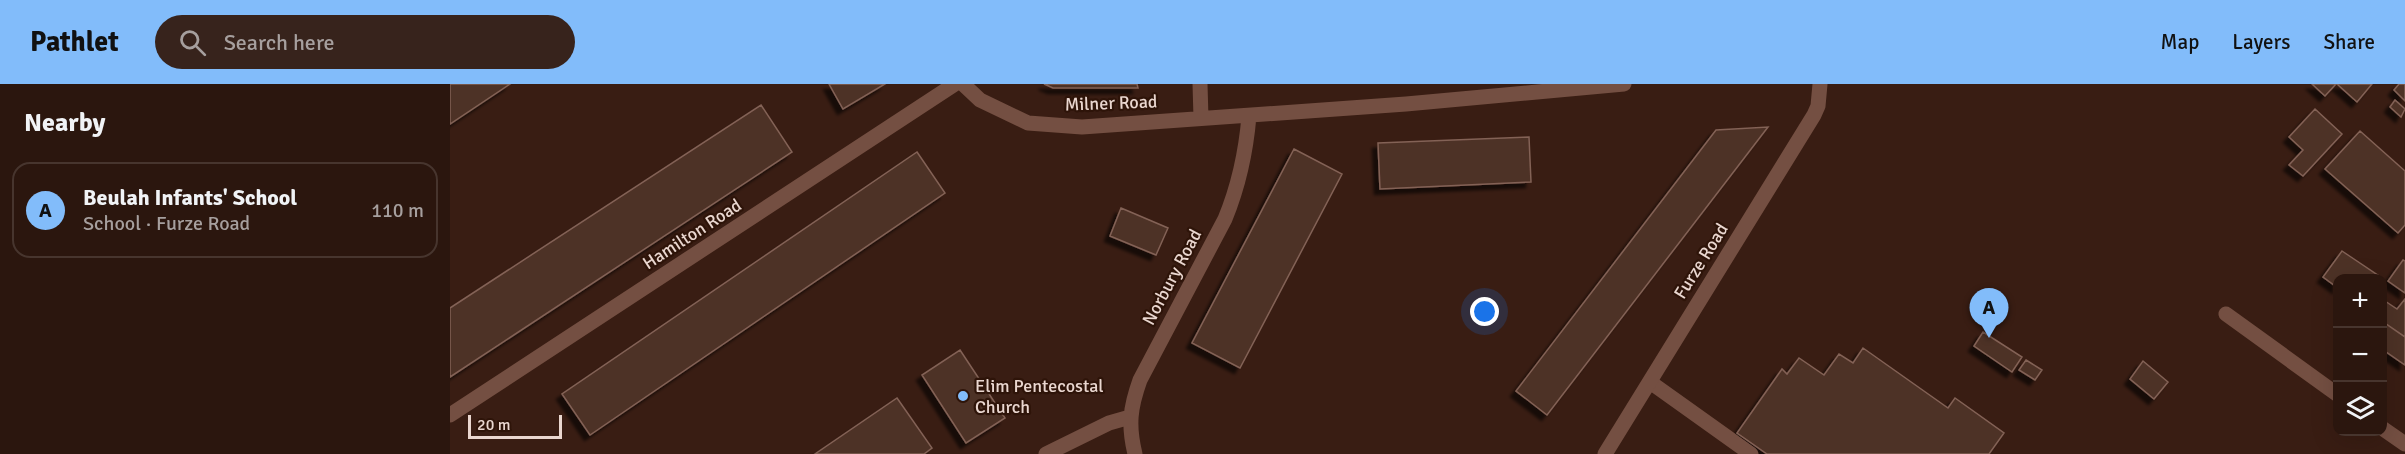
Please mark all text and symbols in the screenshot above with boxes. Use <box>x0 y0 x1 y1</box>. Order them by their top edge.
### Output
search box <box>155 15 575 69</box>
text: Pathlet <box>30 25 119 59</box>
icon: search <box>176 26 209 59</box>
text: Search here <box>224 29 335 56</box>
text: Map <box>2161 29 2199 55</box>
text: Layers <box>2232 29 2290 55</box>
text: Share <box>2323 29 2375 55</box>
street label: Milner Road <box>1064 90 1158 116</box>
text: Nearby <box>24 107 105 139</box>
text: Beulah Infants' School <box>83 184 297 211</box>
street label: Hamilton Road <box>639 194 745 274</box>
text: A <box>39 198 52 223</box>
text: 110 m <box>371 198 424 223</box>
text: School · Furze Road <box>83 211 250 236</box>
street label: Furze Road <box>1669 219 1733 303</box>
street label: Norbury Road <box>1138 225 1206 329</box>
map controls <box>2333 274 2387 436</box>
button: + <box>2333 274 2387 328</box>
pin: A <box>1970 288 2008 338</box>
your location <box>1470 297 1499 326</box>
button: − <box>2333 328 2387 382</box>
place label: Elim Pentecostal Church <box>975 375 1104 418</box>
button: layers <box>2333 382 2387 436</box>
marker: Elim Pentecostal Church <box>956 389 970 403</box>
scale bar <box>468 412 562 440</box>
text: 20 m <box>477 415 511 435</box>

